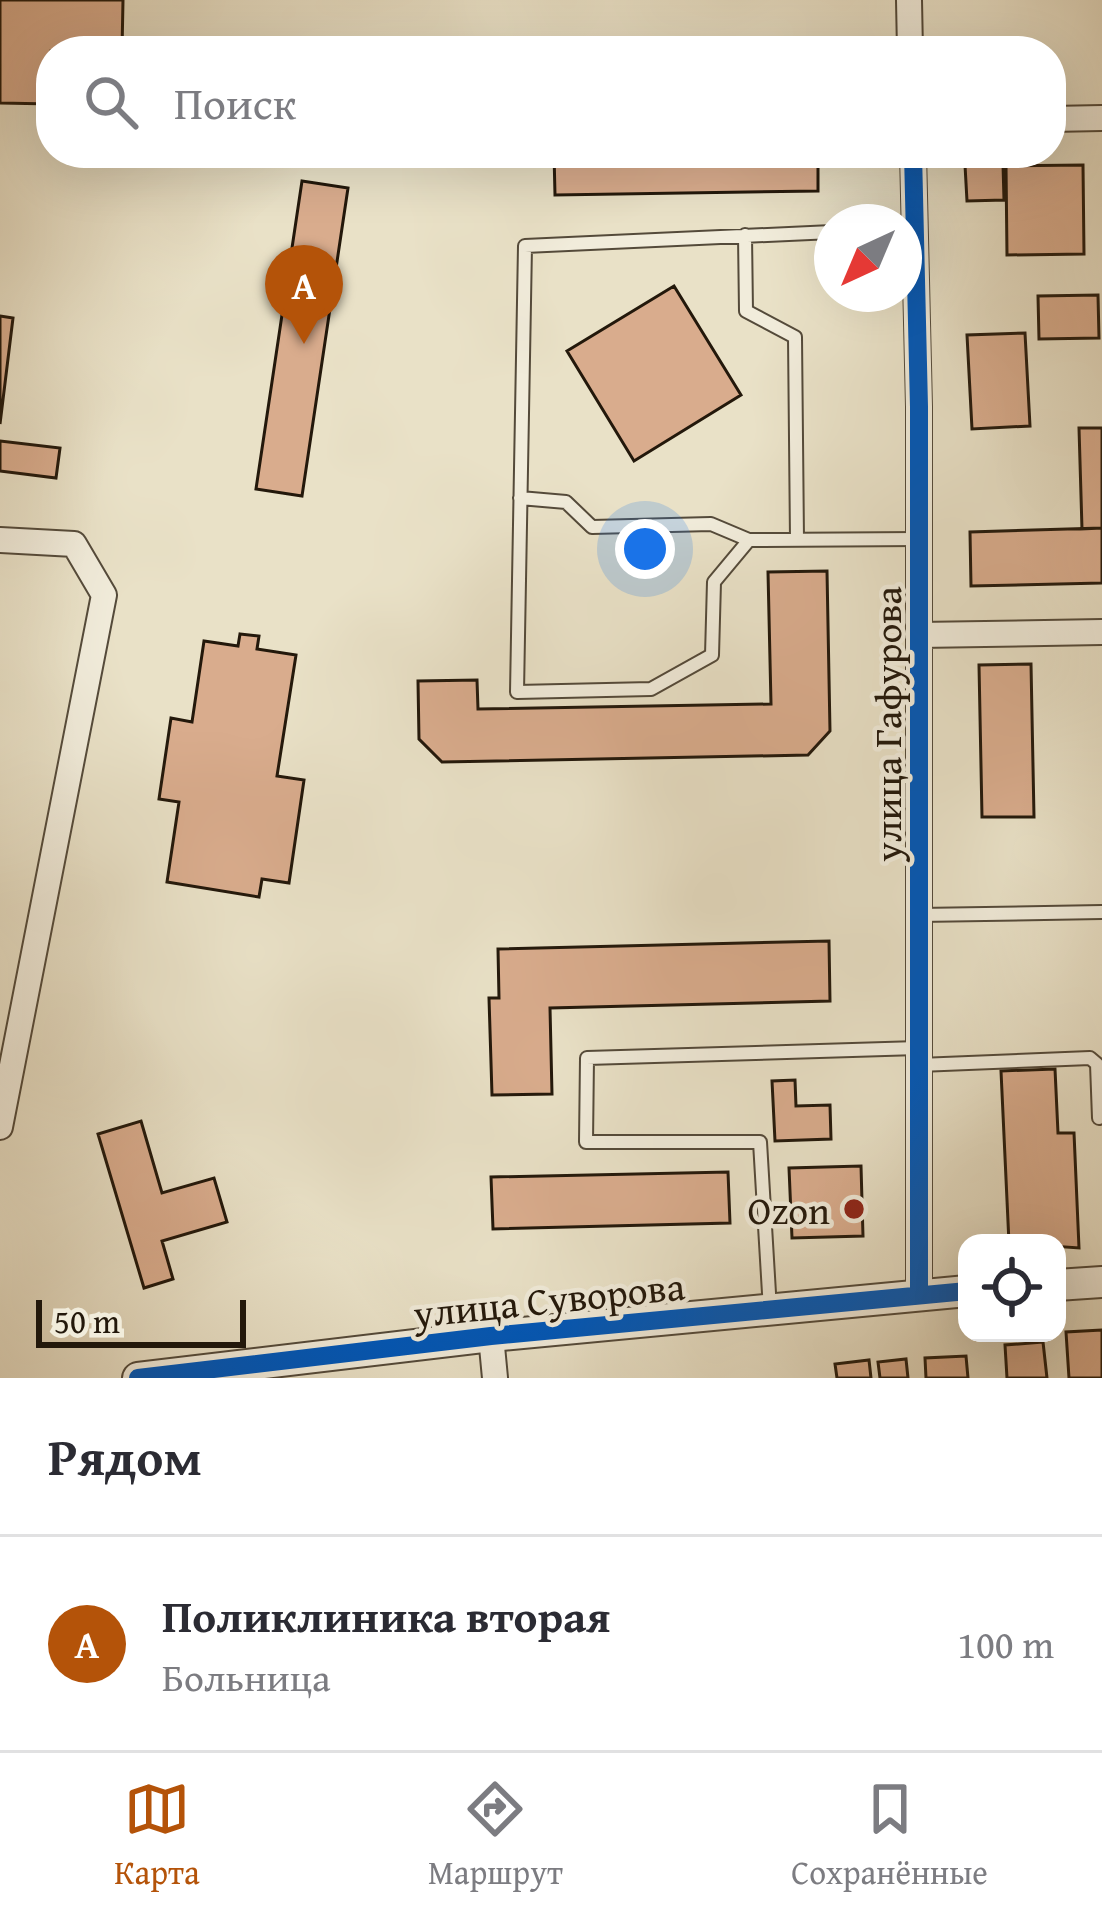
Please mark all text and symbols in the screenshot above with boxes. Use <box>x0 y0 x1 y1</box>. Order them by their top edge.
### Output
search box <box>36 36 1066 168</box>
icon: search <box>78 69 144 135</box>
text: Поиск <box>174 70 296 135</box>
north arrow <box>814 204 922 312</box>
pin: A <box>265 245 343 344</box>
your location <box>615 519 675 579</box>
street label: улица Гафурова <box>858 586 915 863</box>
place label: Ozon <box>747 1181 830 1238</box>
marker: Ozon <box>841 1196 867 1222</box>
map controls <box>958 1234 1066 1342</box>
button: locate <box>958 1234 1066 1342</box>
street label: улица Суворова <box>410 1256 688 1342</box>
scale bar <box>36 1294 246 1347</box>
text: 50 m <box>54 1297 120 1345</box>
text: Рядом <box>48 1419 202 1494</box>
text: Поликлиника вторая <box>162 1583 610 1648</box>
text: A <box>75 1615 99 1672</box>
text: 100 m <box>957 1615 1054 1672</box>
text: Больница <box>162 1648 330 1705</box>
tab: Карта <box>114 1776 200 1896</box>
tab: Маршрут <box>428 1776 563 1896</box>
tab: Сохранённые <box>791 1776 988 1896</box>

